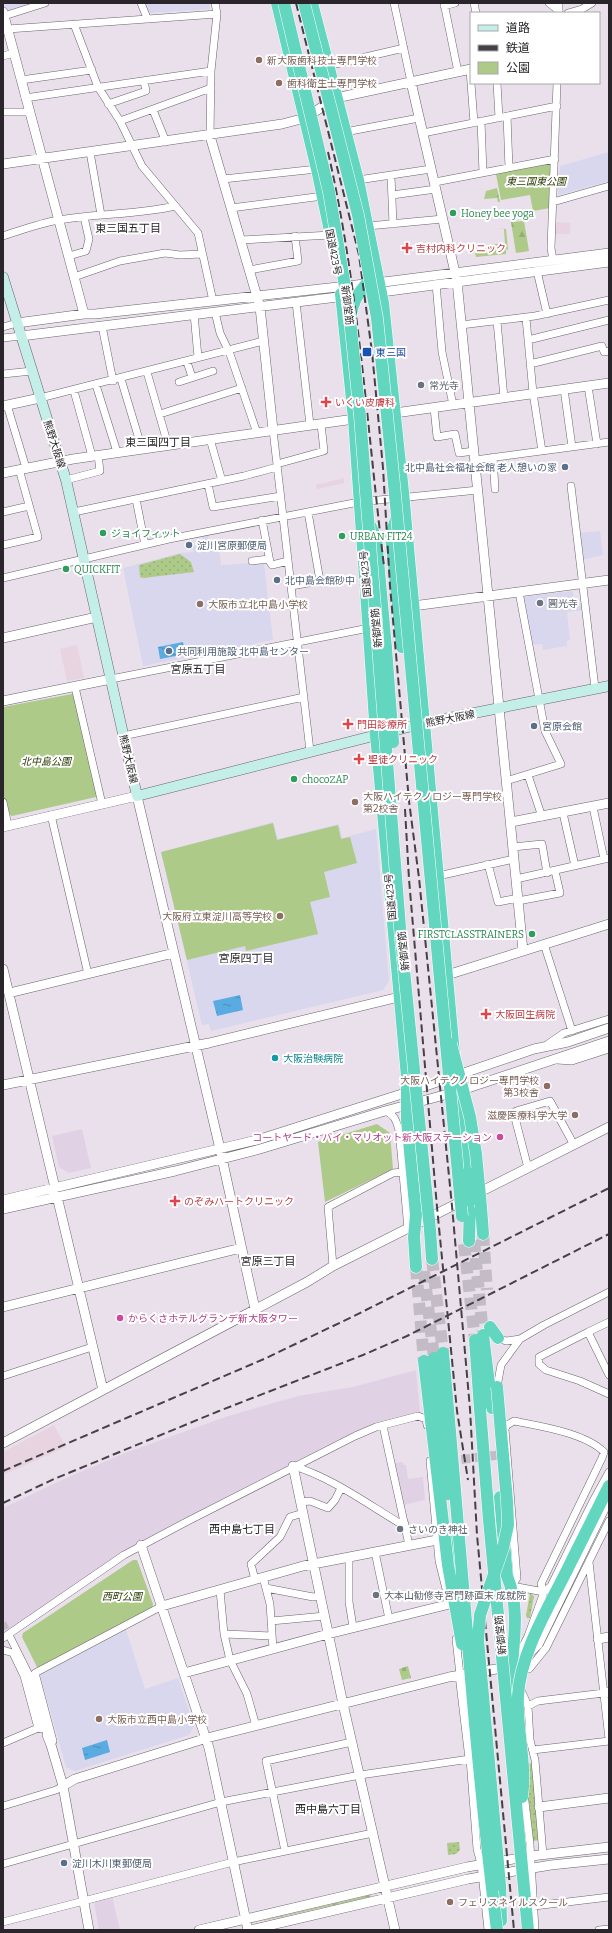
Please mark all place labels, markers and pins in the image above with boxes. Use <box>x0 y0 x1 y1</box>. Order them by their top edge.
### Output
marker: 新大阪歯科技士専門学校 <box>254 55 264 65</box>
place label: 新大阪歯科技士専門学校 <box>267 55 377 67</box>
marker: 歯科衛生士専門学校 <box>274 78 284 88</box>
place label: 歯科衛生士専門学校 <box>287 78 377 90</box>
marker: Honey bee yoga <box>448 208 458 218</box>
place label: Honey bee yoga <box>461 208 534 220</box>
marker: 吉村内科クリニック <box>401 242 413 254</box>
place label: 吉村内科クリニック <box>416 243 506 255</box>
marker: 東三国 <box>361 346 373 358</box>
place label: 東三国 <box>376 347 406 359</box>
marker: 常光寺 <box>416 380 426 390</box>
place label: 常光寺 <box>429 380 459 392</box>
marker: いくい皮膚科 <box>320 396 332 408</box>
place label: いくい皮膚科 <box>335 397 395 409</box>
place label: 北中島社会福祉会館 老人憩いの家 <box>405 462 557 474</box>
marker: 北中島社会福祉会館 老人憩いの家 <box>560 462 570 472</box>
marker: ジョイフィット <box>98 528 108 538</box>
place label: ジョイフィット <box>111 528 181 540</box>
marker: URBAN FIT24 <box>337 531 347 541</box>
place label: URBAN FIT24 <box>350 531 413 543</box>
marker: 淀川宮原郵便局 <box>184 540 194 550</box>
place label: 淀川宮原郵便局 <box>197 540 267 552</box>
marker: QUICKFIT <box>61 564 71 574</box>
place label: QUICKFIT <box>74 564 120 576</box>
marker: 北中島会館砂中 <box>272 575 282 585</box>
place label: 北中島会館砂中 <box>285 575 355 587</box>
marker: 圓光寺 <box>535 598 545 608</box>
place label: 圓光寺 <box>548 598 578 610</box>
marker: 大阪市立北中島小学校 <box>195 599 205 609</box>
place label: 大阪市立北中島小学校 <box>208 599 308 611</box>
marker: 共同利用施設 北中島センター <box>164 646 174 656</box>
place label: 共同利用施設 北中島センター <box>177 646 309 658</box>
marker: 門田診療所 <box>342 718 354 730</box>
place label: 門田診療所 <box>357 719 407 731</box>
marker: 宮原会館 <box>529 721 539 731</box>
place label: 宮原会館 <box>542 721 582 733</box>
marker: 聖徒クリニック <box>353 753 365 765</box>
place label: 聖徒クリニック <box>368 754 438 766</box>
marker: chocoZAP <box>289 774 299 784</box>
place label: chocoZAP <box>302 774 348 786</box>
place label: 大阪ハイテクノロジー専門学校 第2校舎 <box>363 791 502 815</box>
marker: 大阪ハイテクノロジー専門学校 第2校舎 <box>350 797 360 807</box>
place label: 大阪府立東淀川高等学校 <box>162 911 272 923</box>
marker: 大阪府立東淀川高等学校 <box>275 911 285 921</box>
place label: FIRSTCLASSTRAINERS <box>418 929 524 941</box>
marker: FIRSTCLASSTRAINERS <box>527 929 537 939</box>
marker: 大阪回生病院 <box>480 1008 492 1020</box>
place label: 大阪回生病院 <box>495 1009 555 1021</box>
marker: 大阪治験病院 <box>270 1053 280 1063</box>
place label: 大阪治験病院 <box>283 1053 343 1065</box>
place label: 大阪ハイテクノロジー専門学校 第3校舎 <box>400 1075 539 1099</box>
marker: 大阪ハイテクノロジー専門学校 第3校舎 <box>542 1081 552 1091</box>
place label: 滋慶医療科学大学 <box>487 1110 567 1122</box>
marker: 滋慶医療科学大学 <box>570 1110 580 1120</box>
place label: コートヤード・バイ・マリオット新大阪ステーション <box>252 1132 492 1144</box>
marker: コートヤード・バイ・マリオット新大阪ステーション <box>495 1132 505 1142</box>
marker: のぞみハートクリニック <box>169 1195 181 1207</box>
place label: のぞみハートクリニック <box>184 1196 294 1208</box>
marker: からくさホテルグランデ新大阪タワー <box>115 1313 125 1323</box>
place label: からくさホテルグランデ新大阪タワー <box>128 1313 298 1325</box>
marker: さいのき神社 <box>395 1524 405 1534</box>
place label: さいのき神社 <box>408 1524 468 1536</box>
marker: 大本山勧修寺宮門跡直末 成就院 <box>371 1590 381 1600</box>
place label: 大本山勧修寺宮門跡直末 成就院 <box>384 1590 526 1602</box>
marker: 大阪市立西中島小学校 <box>94 1714 104 1724</box>
place label: 大阪市立西中島小学校 <box>107 1714 207 1726</box>
marker: 淀川木川東郵便局 <box>59 1858 69 1868</box>
place label: 淀川木川東郵便局 <box>72 1858 152 1870</box>
marker: フェリスネイルスクール <box>445 1897 455 1907</box>
place label: フェリスネイルスクール <box>458 1897 568 1909</box>

